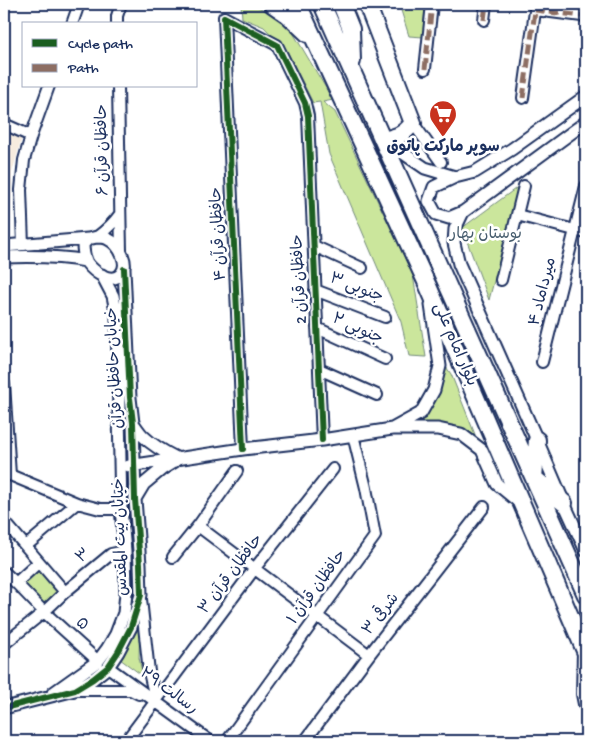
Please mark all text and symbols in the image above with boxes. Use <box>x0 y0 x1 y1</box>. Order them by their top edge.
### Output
legend <box>22 22 198 88</box>
text: Cycle path <box>68 36 133 54</box>
text: Path <box>67 60 99 78</box>
supermarket icon: سوپر مارکت پاتوق <box>428 99 458 138</box>
street label: حافظان قرآن ۶ <box>93 104 114 196</box>
place label: سوپر مارکت پاتوق <box>386 138 500 158</box>
street label: حافظان قرآن ۴ <box>207 187 232 282</box>
park label: بوستان بهار <box>448 226 522 245</box>
street label: حافظان قرآن 2 <box>288 234 313 324</box>
street label: میرداماد ۴ <box>526 256 562 328</box>
street label: جنوبی ۳ <box>326 270 386 308</box>
street label: بلوار امام علی <box>428 300 480 390</box>
street label: خیابان حافظان قرآن <box>102 307 129 429</box>
street label: جنوبی ۲ <box>329 310 385 350</box>
street label: خیابان بیت المقدس <box>110 478 134 596</box>
street label: حافظان قرآن ۳ <box>195 531 268 619</box>
street label: ۳ <box>73 545 95 569</box>
street label: حافظان قرآن ۱ <box>284 546 352 629</box>
street label: ۳ شرقی <box>356 588 404 640</box>
street label: ۵ <box>71 614 91 636</box>
street label: رسالت ۲۹ <box>135 664 201 720</box>

